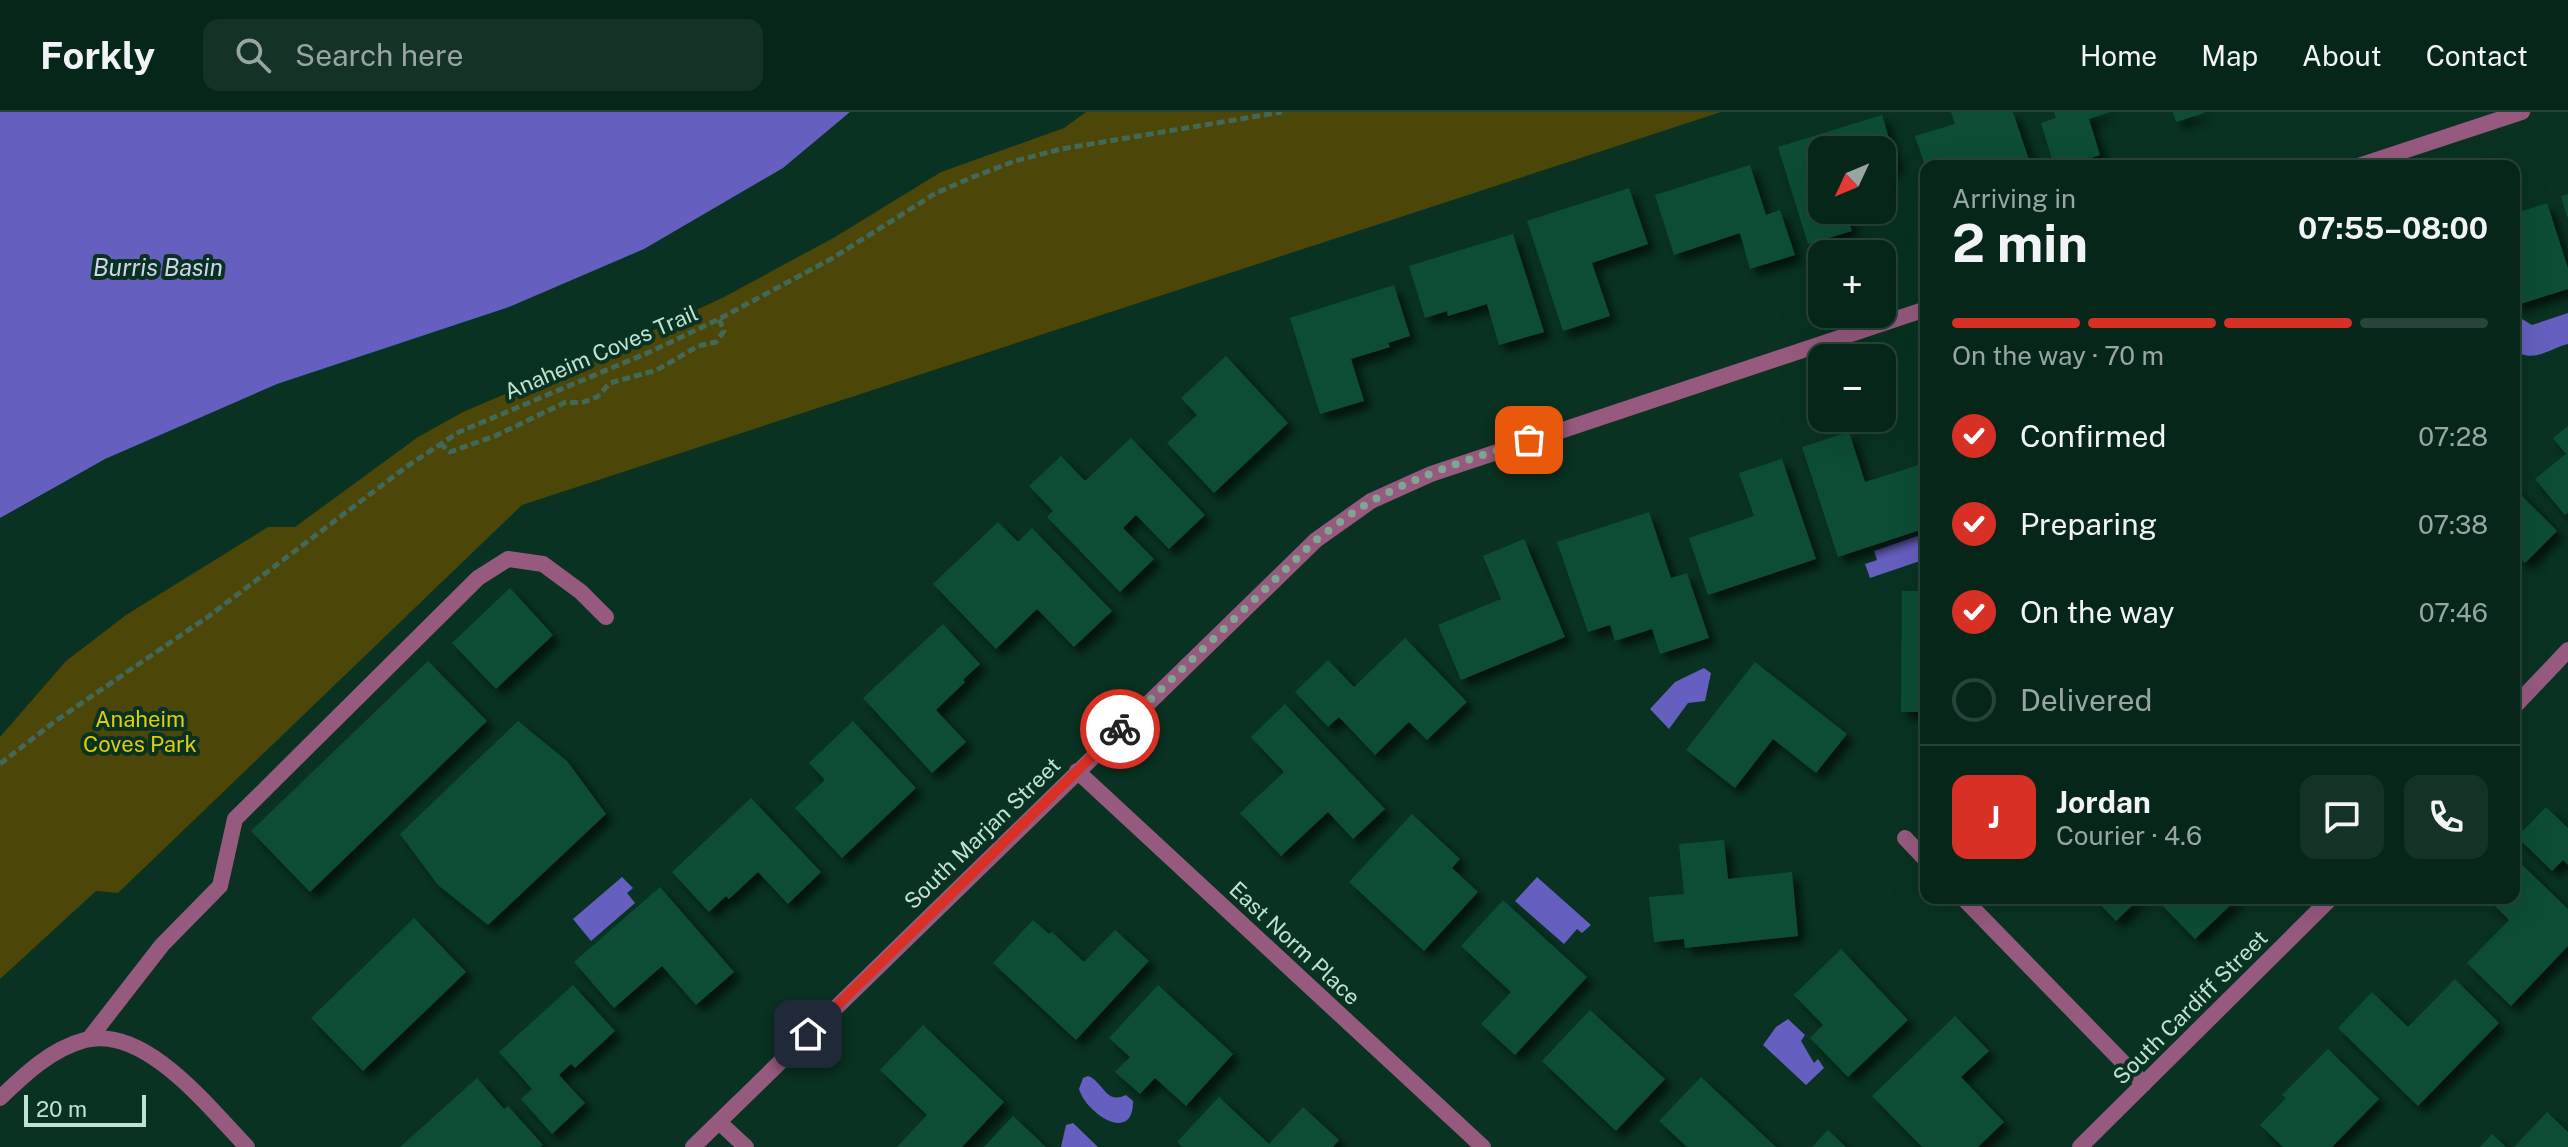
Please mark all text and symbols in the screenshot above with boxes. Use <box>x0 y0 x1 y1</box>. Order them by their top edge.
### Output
search box <box>203 19 763 91</box>
text: Forkly <box>40 33 155 78</box>
icon: search <box>231 33 275 77</box>
text: Search here <box>295 37 463 73</box>
text: Home <box>2080 39 2157 72</box>
text: Map <box>2201 39 2258 72</box>
text: About <box>2302 39 2382 72</box>
text: Contact <box>2426 39 2528 72</box>
north arrow <box>1808 136 1896 224</box>
map controls <box>1808 136 1896 432</box>
text: Arriving in <box>1952 183 2076 214</box>
text: 07:55–08:00 <box>2298 210 2488 246</box>
text: 2 min <box>1952 213 2088 274</box>
button: + <box>1808 240 1896 328</box>
water label: Burris Basin <box>93 253 223 281</box>
street label: Anaheim Coves Trail <box>500 299 702 405</box>
text: On the way · 70 m <box>1952 340 2164 371</box>
button: − <box>1808 344 1896 432</box>
pin <box>1495 406 1563 474</box>
icon: check <box>1952 414 1996 458</box>
icon: bag <box>1507 418 1551 462</box>
text: Confirmed <box>2020 418 2166 454</box>
text: 07:28 <box>2418 421 2488 452</box>
icon: check <box>1952 502 1996 546</box>
text: Preparing <box>2020 506 2157 542</box>
text: 07:38 <box>2418 509 2488 540</box>
icon: check <box>1952 590 1996 634</box>
text: On the way <box>2020 594 2174 630</box>
text: 07:46 <box>2419 597 2488 628</box>
text: Delivered <box>2020 682 2152 718</box>
courier <box>1080 689 1160 769</box>
park label: Anaheim Coves Park <box>83 706 197 757</box>
icon: bike <box>1098 707 1142 751</box>
street label: South Marjan Street <box>899 752 1065 914</box>
button: chat <box>2300 775 2384 859</box>
button: phone <box>2404 775 2488 859</box>
text: Jordan <box>2056 784 2151 820</box>
text: J <box>1988 799 2000 835</box>
text: Courier · 4.6 <box>2056 820 2202 851</box>
street label: East Norm Place <box>1224 876 1366 1010</box>
street label: South Cardiff Street <box>2108 925 2272 1089</box>
pin <box>774 1000 842 1068</box>
icon: home <box>786 1012 830 1056</box>
scale bar <box>24 1091 146 1127</box>
text: 20 m <box>36 1096 87 1122</box>

